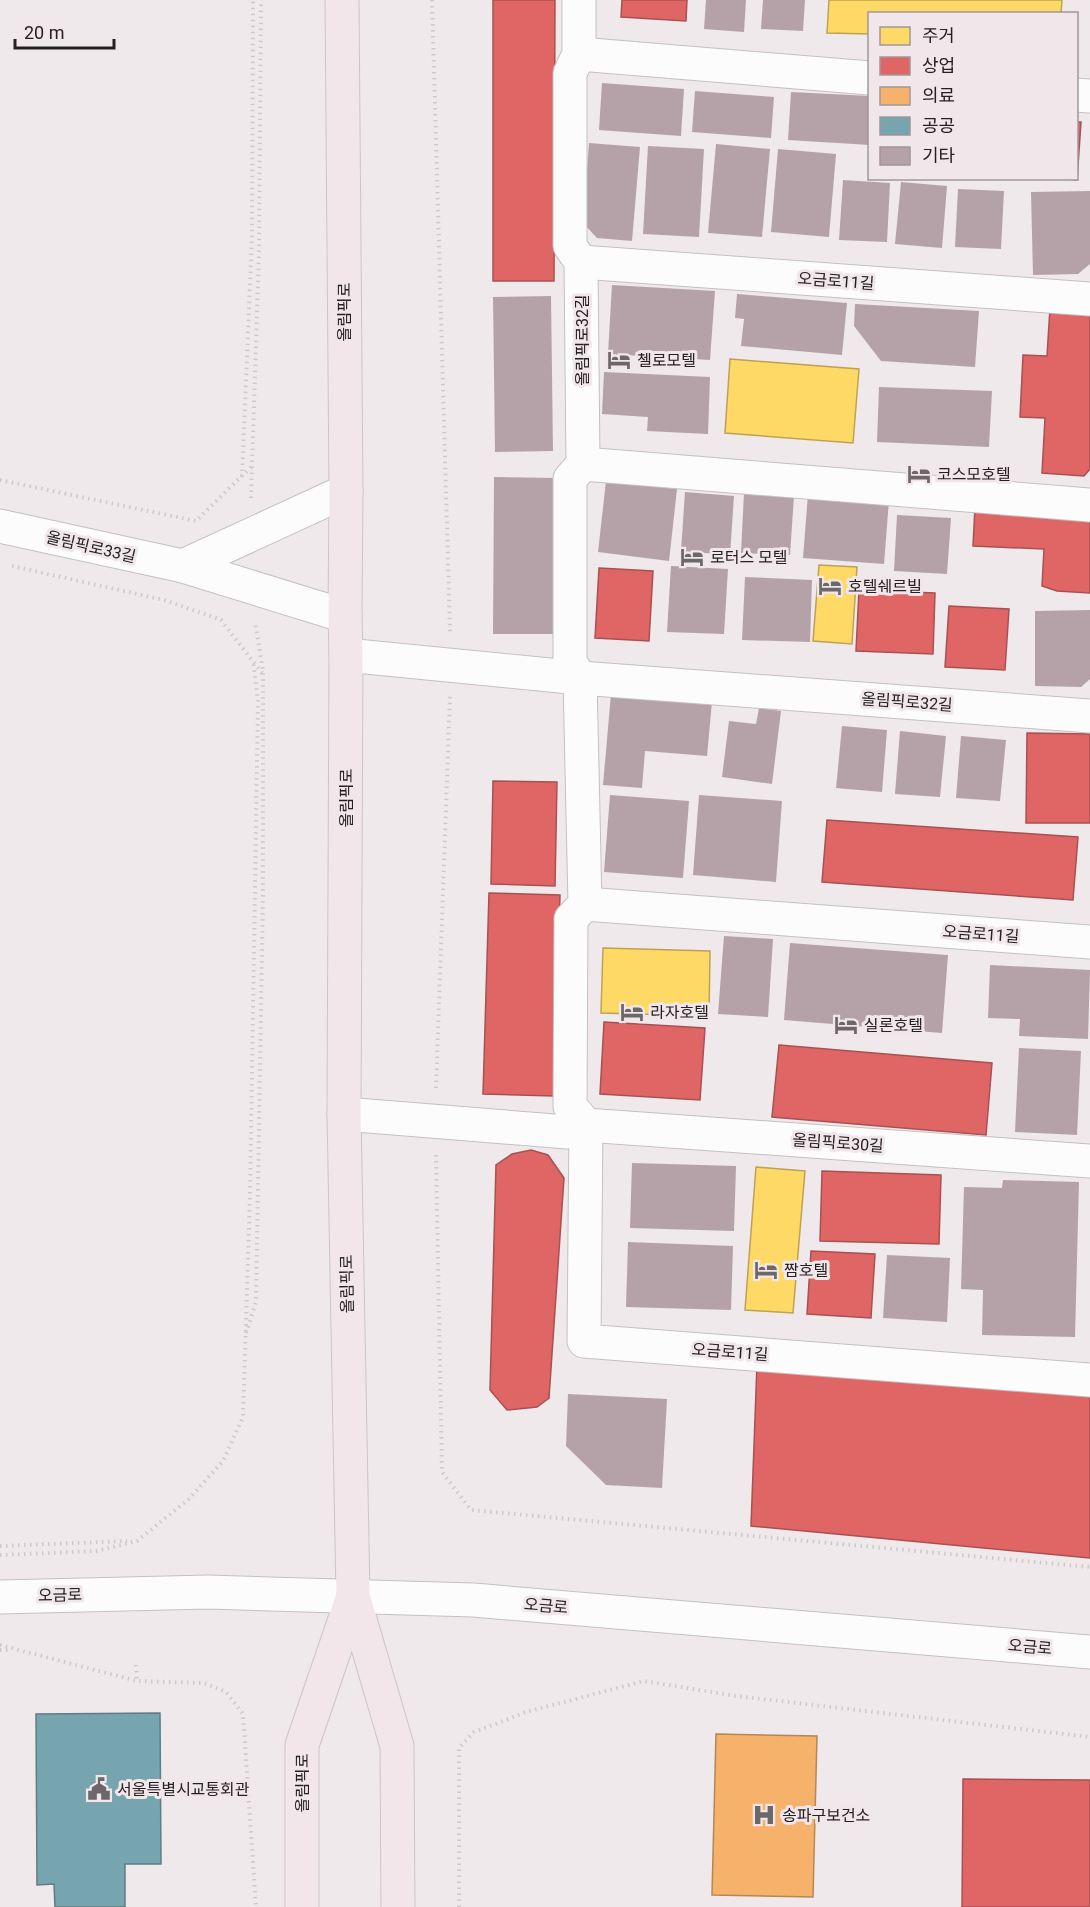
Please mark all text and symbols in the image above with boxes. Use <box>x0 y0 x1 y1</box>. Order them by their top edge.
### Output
scale bar <box>15 12 114 50</box>
legend <box>868 12 1078 180</box>
text: 20 m <box>24 22 64 43</box>
text: 주거 <box>922 25 955 46</box>
text: 상업 <box>922 55 955 76</box>
text: 의료 <box>922 85 955 106</box>
text: 공공 <box>922 115 955 136</box>
text: 기타 <box>922 145 956 166</box>
street label: 오금로11길 <box>797 269 875 293</box>
street label: 올림픽로 <box>335 282 354 341</box>
street label: 올림픽로32길 <box>573 294 592 386</box>
hotel icon: 첼로모텔 <box>606 347 632 373</box>
place label: 첼로모텔 <box>637 351 696 370</box>
hotel icon: 코스모호텔 <box>906 461 932 487</box>
place label: 코스모호텔 <box>937 465 1011 484</box>
street label: 올림픽로33길 <box>44 527 138 567</box>
hotel icon: 로터스 모텔 <box>679 544 705 570</box>
place label: 로터스 모텔 <box>710 548 788 567</box>
hotel icon: 호텔쉐르빌 <box>817 573 843 599</box>
place label: 호텔쉐르빌 <box>848 577 922 596</box>
street label: 올림픽로32길 <box>861 689 953 715</box>
street label: 올림픽로 <box>337 768 356 827</box>
street label: 오금로11길 <box>942 922 1020 946</box>
hotel icon: 라자호텔 <box>619 999 645 1025</box>
place label: 라자호텔 <box>650 1003 709 1022</box>
hotel icon: 실론호텔 <box>833 1012 859 1038</box>
place label: 실론호텔 <box>864 1016 923 1035</box>
street label: 올림픽로30길 <box>792 1130 884 1156</box>
street label: 올림픽로 <box>337 1254 357 1314</box>
hotel icon: 짬호텔 <box>753 1257 779 1283</box>
place label: 짬호텔 <box>784 1261 828 1280</box>
street label: 오금로11길 <box>691 1340 769 1364</box>
street label: 오금로 <box>38 1585 83 1605</box>
street label: 오금로 <box>523 1595 569 1617</box>
street label: 오금로 <box>1007 1636 1053 1658</box>
street label: 올림픽로 <box>293 1753 312 1812</box>
public building icon: 서울특별시교통회관 <box>86 1776 112 1802</box>
place label: 서울특별시교통회관 <box>117 1780 250 1799</box>
hospital icon: 송파구보건소 <box>751 1802 777 1828</box>
place label: 송파구보건소 <box>782 1806 870 1825</box>

